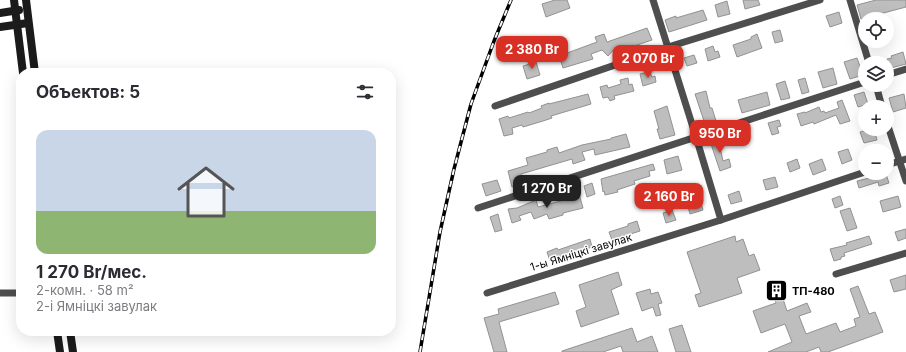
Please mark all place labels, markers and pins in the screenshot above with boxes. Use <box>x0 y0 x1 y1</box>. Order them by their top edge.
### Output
pin: 2 380 Br <box>491 36 573 70</box>
pin: 2 070 Br <box>607 45 689 79</box>
pin: 950 Br <box>687 120 753 154</box>
pin: 1 270 Br <box>506 175 588 209</box>
pin: 2 160 Br <box>628 183 710 217</box>
building icon: ТП-480 <box>764 278 790 304</box>
place label: ТП-480 <box>792 284 835 298</box>

